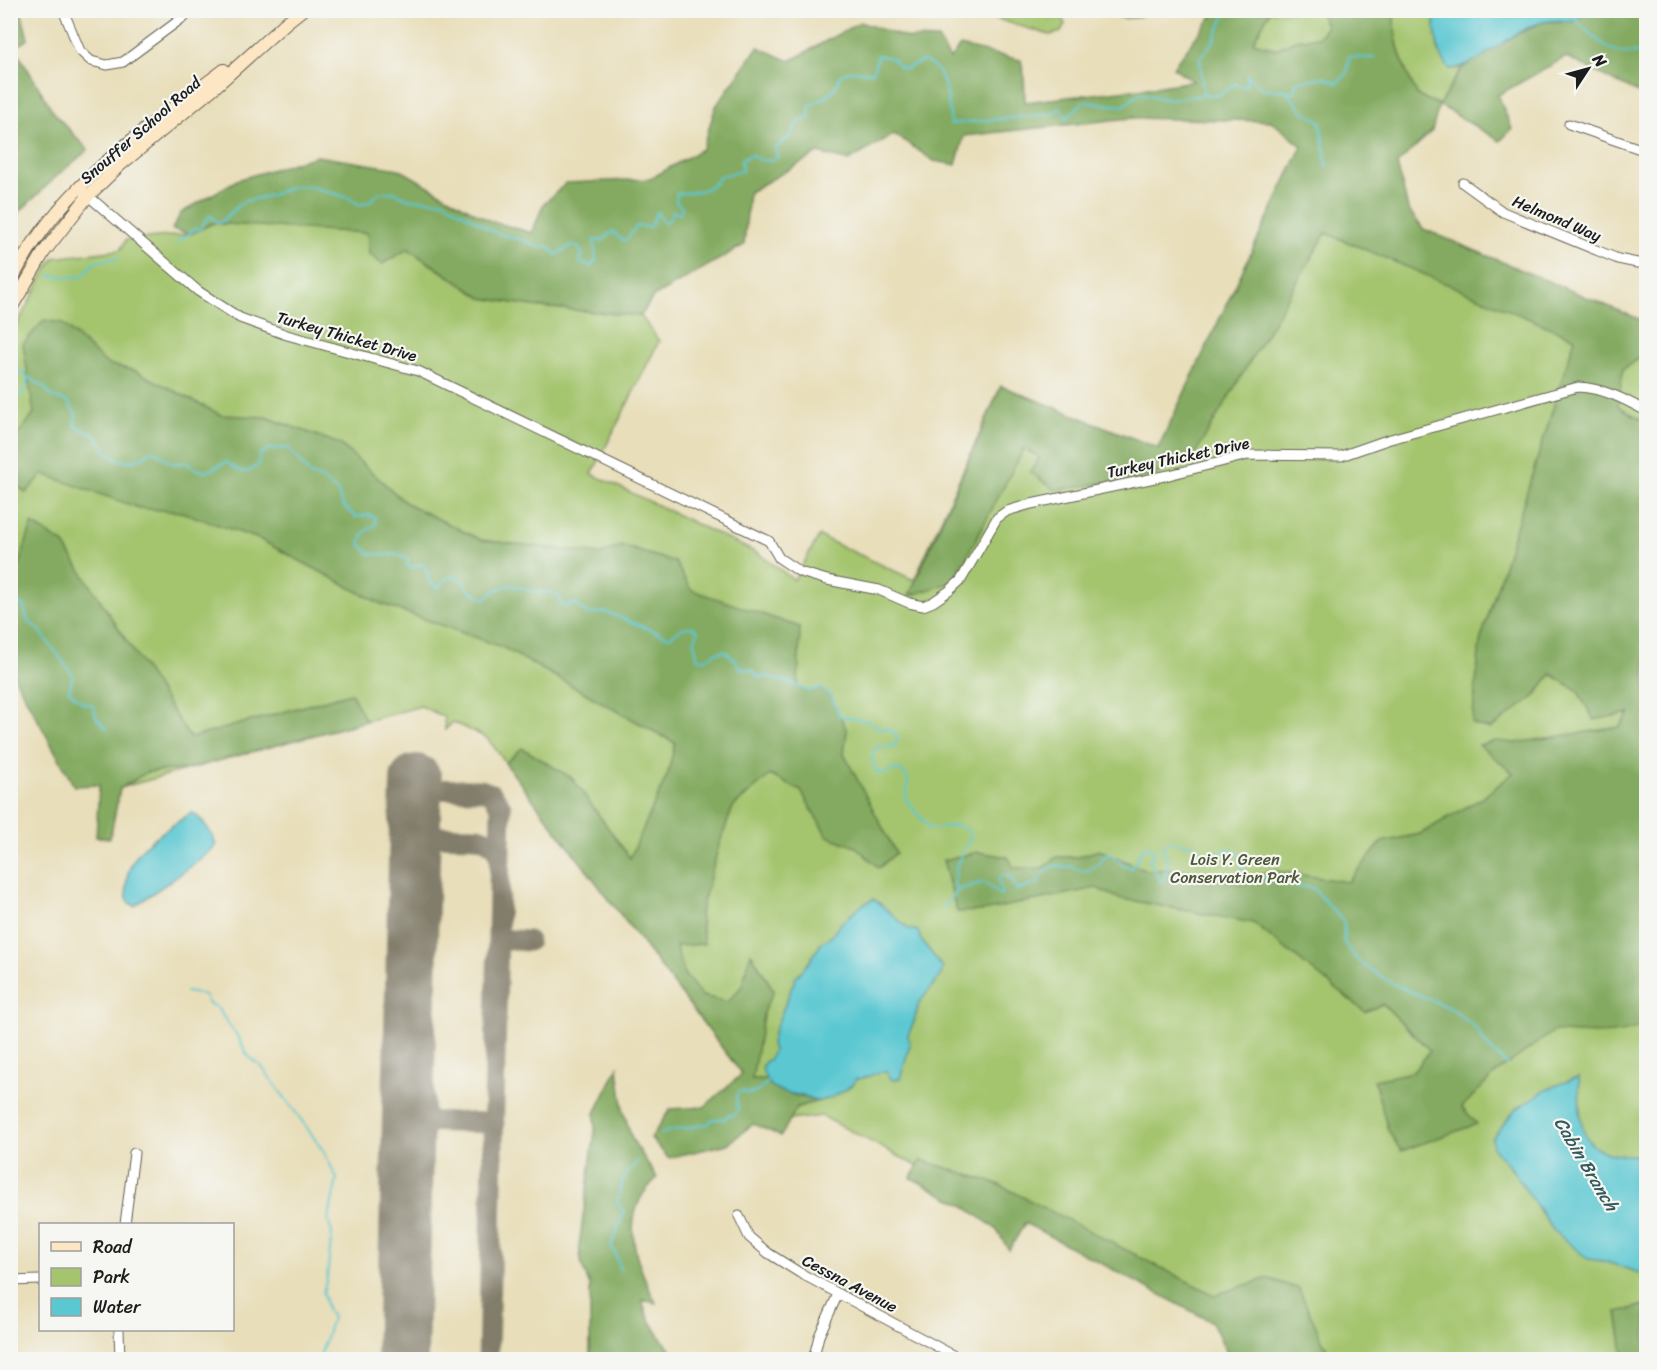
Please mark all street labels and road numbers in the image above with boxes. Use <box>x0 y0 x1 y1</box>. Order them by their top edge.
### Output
street label: Snouffer School Road <box>73 68 209 192</box>
street label: Helmond Way <box>1508 187 1607 251</box>
street label: Turkey Thicket Drive <box>273 303 421 370</box>
street label: Turkey Thicket Drive <box>1104 428 1252 487</box>
street label: Cessna Avenue <box>797 1246 903 1321</box>

